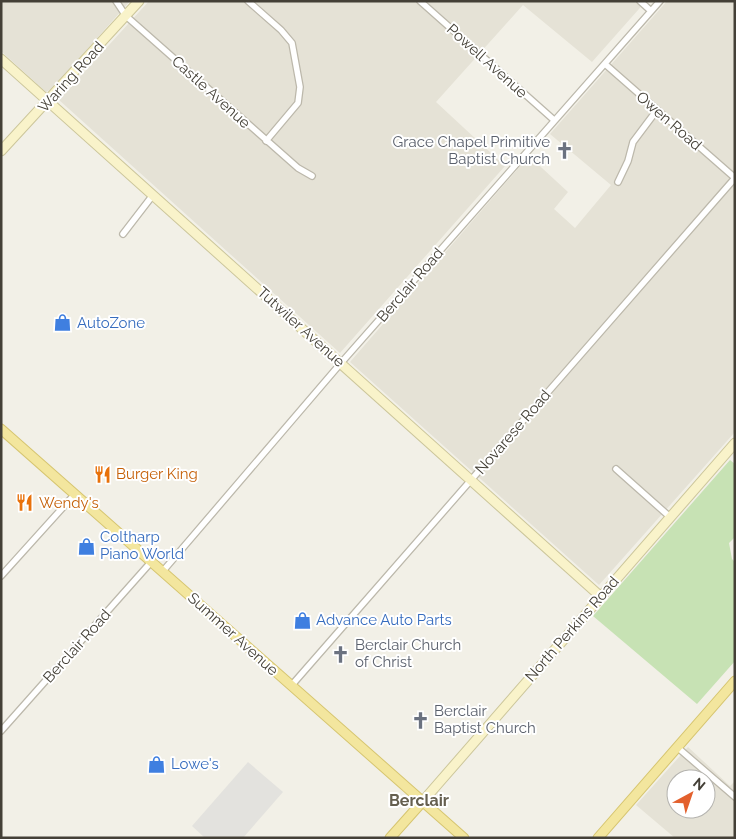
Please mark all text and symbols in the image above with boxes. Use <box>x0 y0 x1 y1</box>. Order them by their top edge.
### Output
street label: Powell Avenue <box>443 20 531 102</box>
street label: Waring Road <box>34 38 108 116</box>
street label: Castle Avenue <box>168 52 254 132</box>
street label: Owen Road <box>633 88 705 154</box>
place label: Grace Chapel Primitive Baptist Church <box>393 133 550 168</box>
church icon: Grace Chapel Primitive Baptist Church <box>554 141 574 161</box>
street label: Berclair Road <box>373 244 447 326</box>
street label: Tutwiler Avenue <box>254 283 348 371</box>
shop icon: AutoZone <box>53 313 73 333</box>
place label: AutoZone <box>77 314 145 332</box>
street label: Novarese Road <box>472 386 554 478</box>
restaurant icon: Burger King <box>92 464 112 484</box>
place label: Burger King <box>116 465 198 483</box>
restaurant icon: Wendy's <box>15 493 35 513</box>
place label: Wendy's <box>39 494 99 512</box>
place label: Coltharp Piano World <box>100 528 184 563</box>
shop icon: Coltharp Piano World <box>76 536 96 556</box>
street label: North Perkins Road <box>521 573 623 685</box>
street label: Summer Avenue <box>184 589 282 679</box>
street label: Berclair Road <box>39 606 115 686</box>
shop icon: Advance Auto Parts <box>292 610 312 630</box>
place label: Advance Auto Parts <box>316 611 452 629</box>
place label: Berclair Church of Christ <box>355 636 461 671</box>
church icon: Berclair Church of Christ <box>331 644 351 664</box>
place label: Berclair Baptist Church <box>434 702 536 737</box>
church icon: Berclair Baptist Church <box>410 710 430 730</box>
shop icon: Lowe's <box>147 754 167 774</box>
place label: Lowe's <box>171 755 219 773</box>
north arrow <box>666 769 716 819</box>
text: N <box>690 774 709 794</box>
district label: Berclair <box>389 791 449 810</box>

